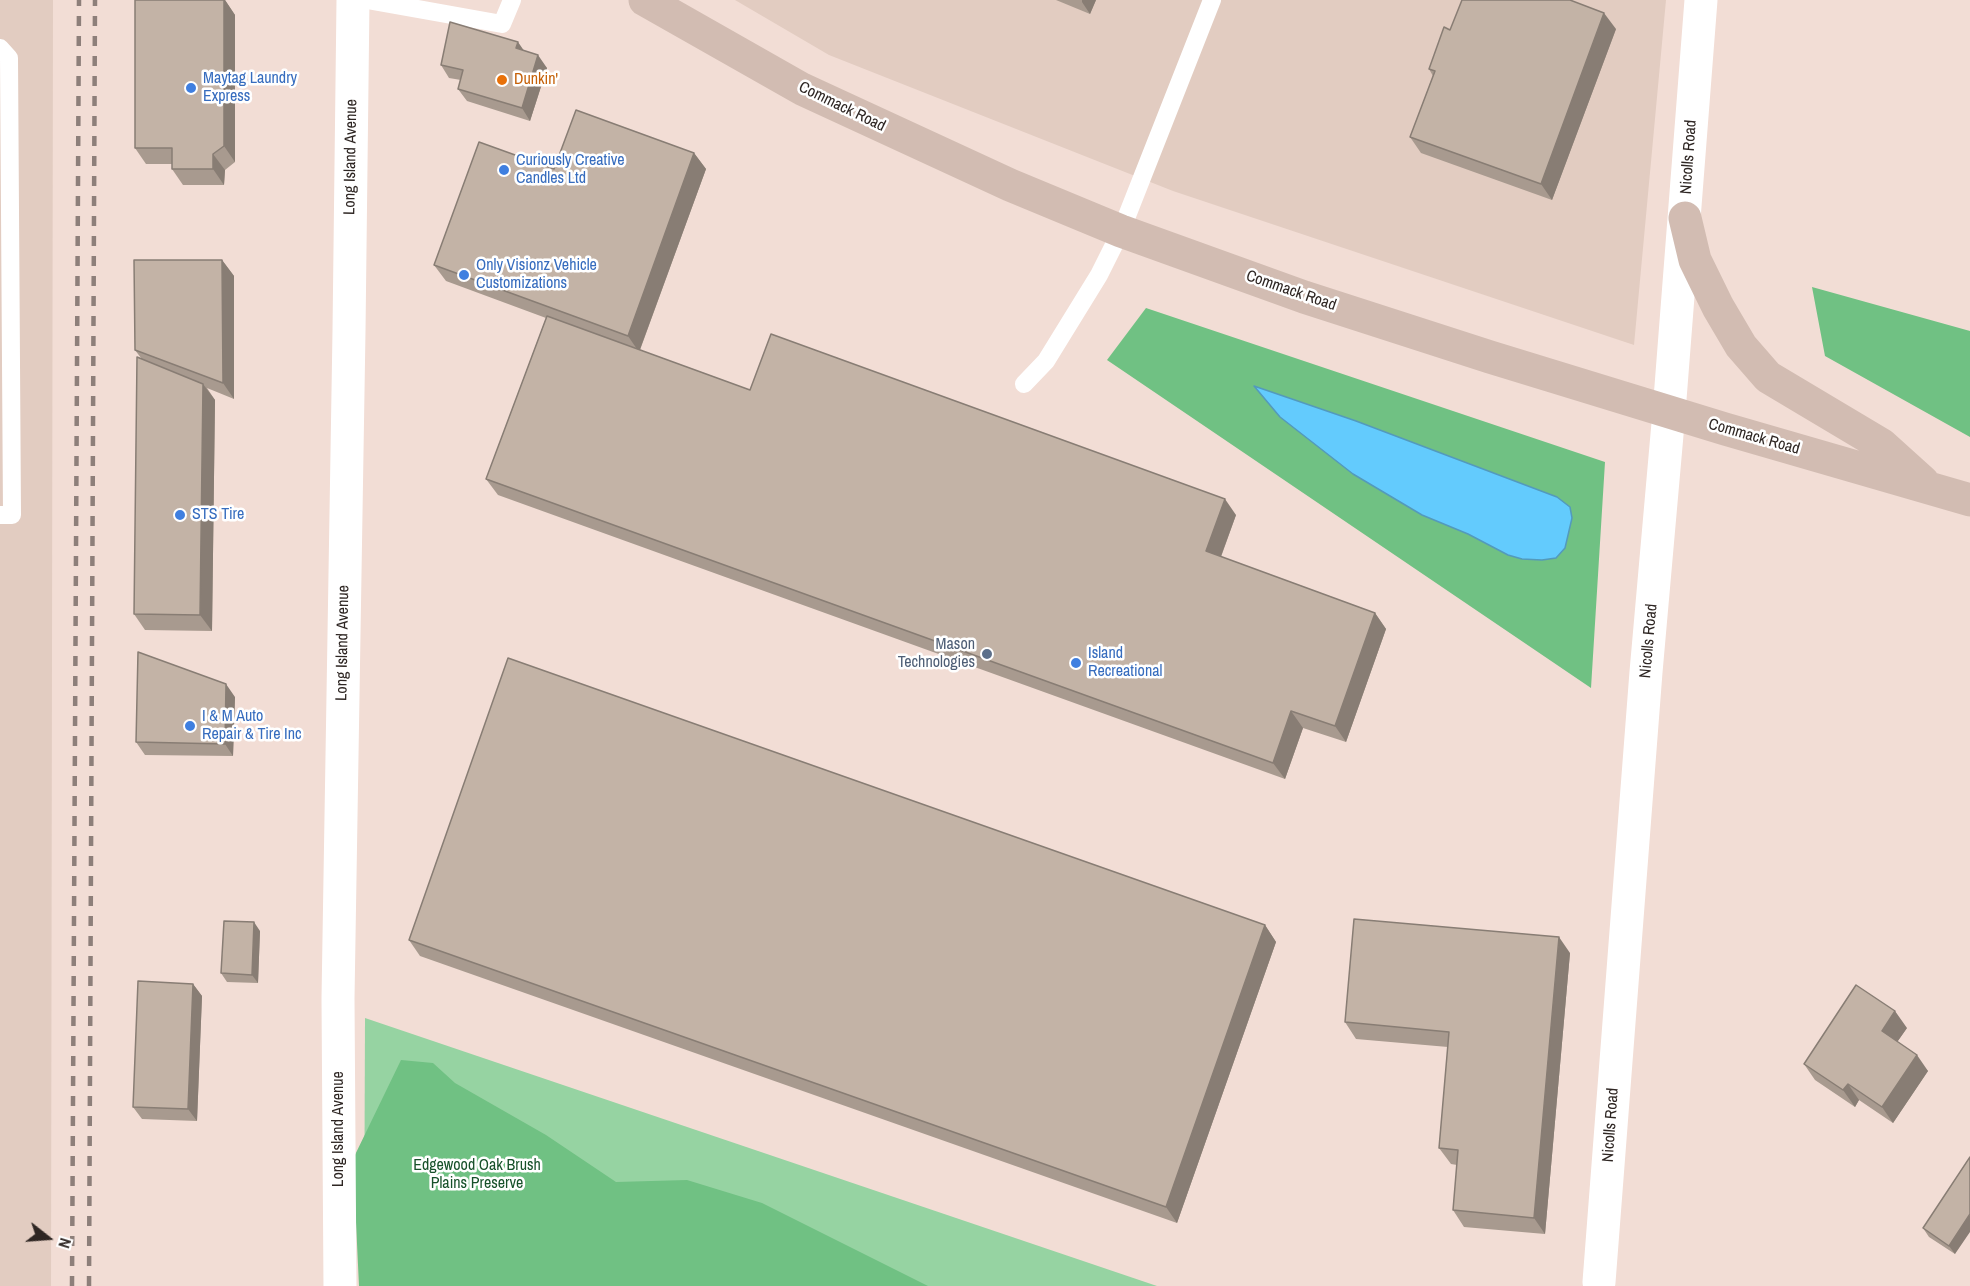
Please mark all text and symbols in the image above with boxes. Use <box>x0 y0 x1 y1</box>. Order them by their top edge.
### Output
place label: Maytag Laundry Express <box>203 69 297 107</box>
place label: Dunkin' <box>514 70 558 90</box>
marker: Dunkin' <box>495 73 509 87</box>
street label: Commack Road <box>796 78 888 136</box>
marker: Maytag Laundry Express <box>184 81 198 95</box>
street label: Long Island Avenue <box>340 99 362 215</box>
street label: Nicolls Road <box>1677 119 1701 195</box>
place label: Curiously Creative Candles Ltd <box>516 151 625 189</box>
marker: Curiously Creative Candles Ltd <box>497 163 511 177</box>
place label: Only Visionz Vehicle Customizations <box>476 256 597 294</box>
street label: Commack Road <box>1243 267 1339 315</box>
marker: Only Visionz Vehicle Customizations <box>457 268 471 282</box>
street label: Commack Road <box>1706 415 1802 459</box>
place label: STS Tire <box>192 505 244 525</box>
marker: STS Tire <box>173 508 187 522</box>
street label: Long Island Avenue <box>332 585 354 701</box>
street label: Nicolls Road <box>1636 603 1662 679</box>
place label: Mason Technologies <box>898 635 975 673</box>
place label: Island Recreational <box>1088 644 1162 682</box>
marker: Mason Technologies <box>980 647 994 661</box>
marker: Island Recreational <box>1069 656 1083 670</box>
place label: I & M Auto Repair & Tire Inc <box>202 707 302 745</box>
marker: I & M Auto Repair & Tire Inc <box>183 719 197 733</box>
street label: Long Island Avenue <box>329 1071 349 1187</box>
street label: Nicolls Road <box>1599 1087 1623 1163</box>
park label: Edgewood Oak Brush Plains Preserve <box>413 1156 541 1194</box>
north arrow <box>18 1208 78 1268</box>
text: N <box>53 1236 77 1251</box>

